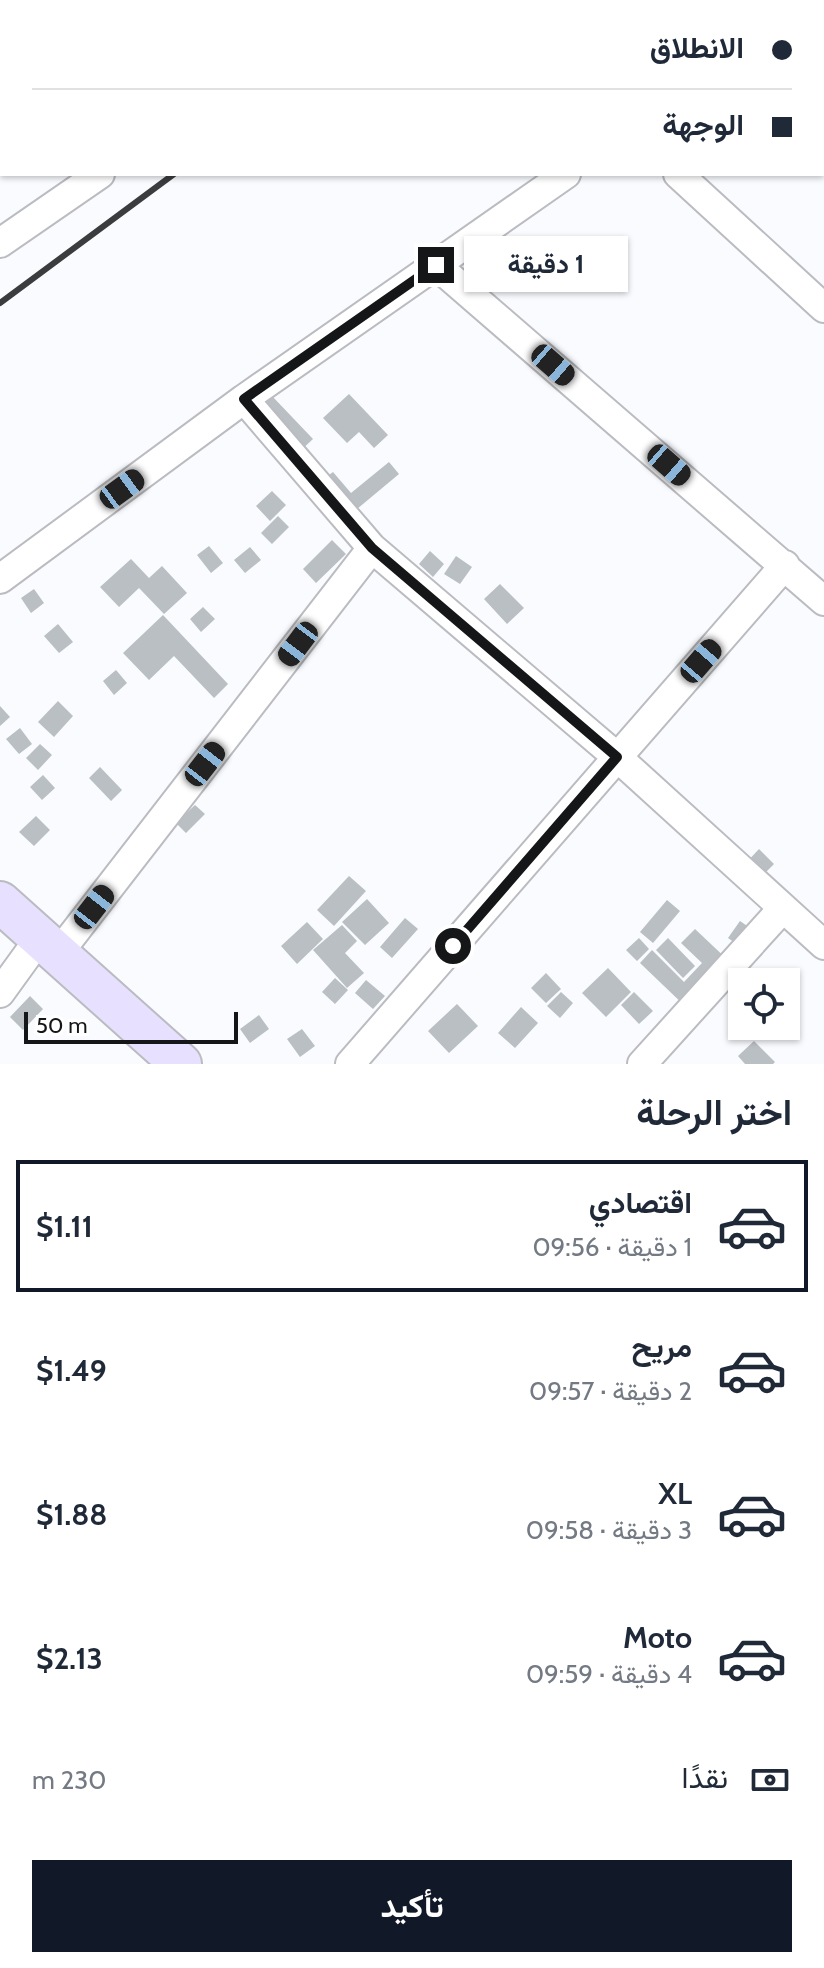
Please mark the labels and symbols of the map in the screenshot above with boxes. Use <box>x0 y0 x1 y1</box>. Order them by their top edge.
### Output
callout: 1 دقيقة <box>464 237 628 293</box>
route end <box>418 247 454 283</box>
car <box>527 340 579 390</box>
car <box>643 440 695 490</box>
car <box>96 465 148 513</box>
car <box>274 618 322 670</box>
car <box>676 635 726 687</box>
car <box>181 738 229 790</box>
car <box>70 881 118 933</box>
route start <box>435 928 471 964</box>
scale bar <box>24 1008 238 1044</box>

